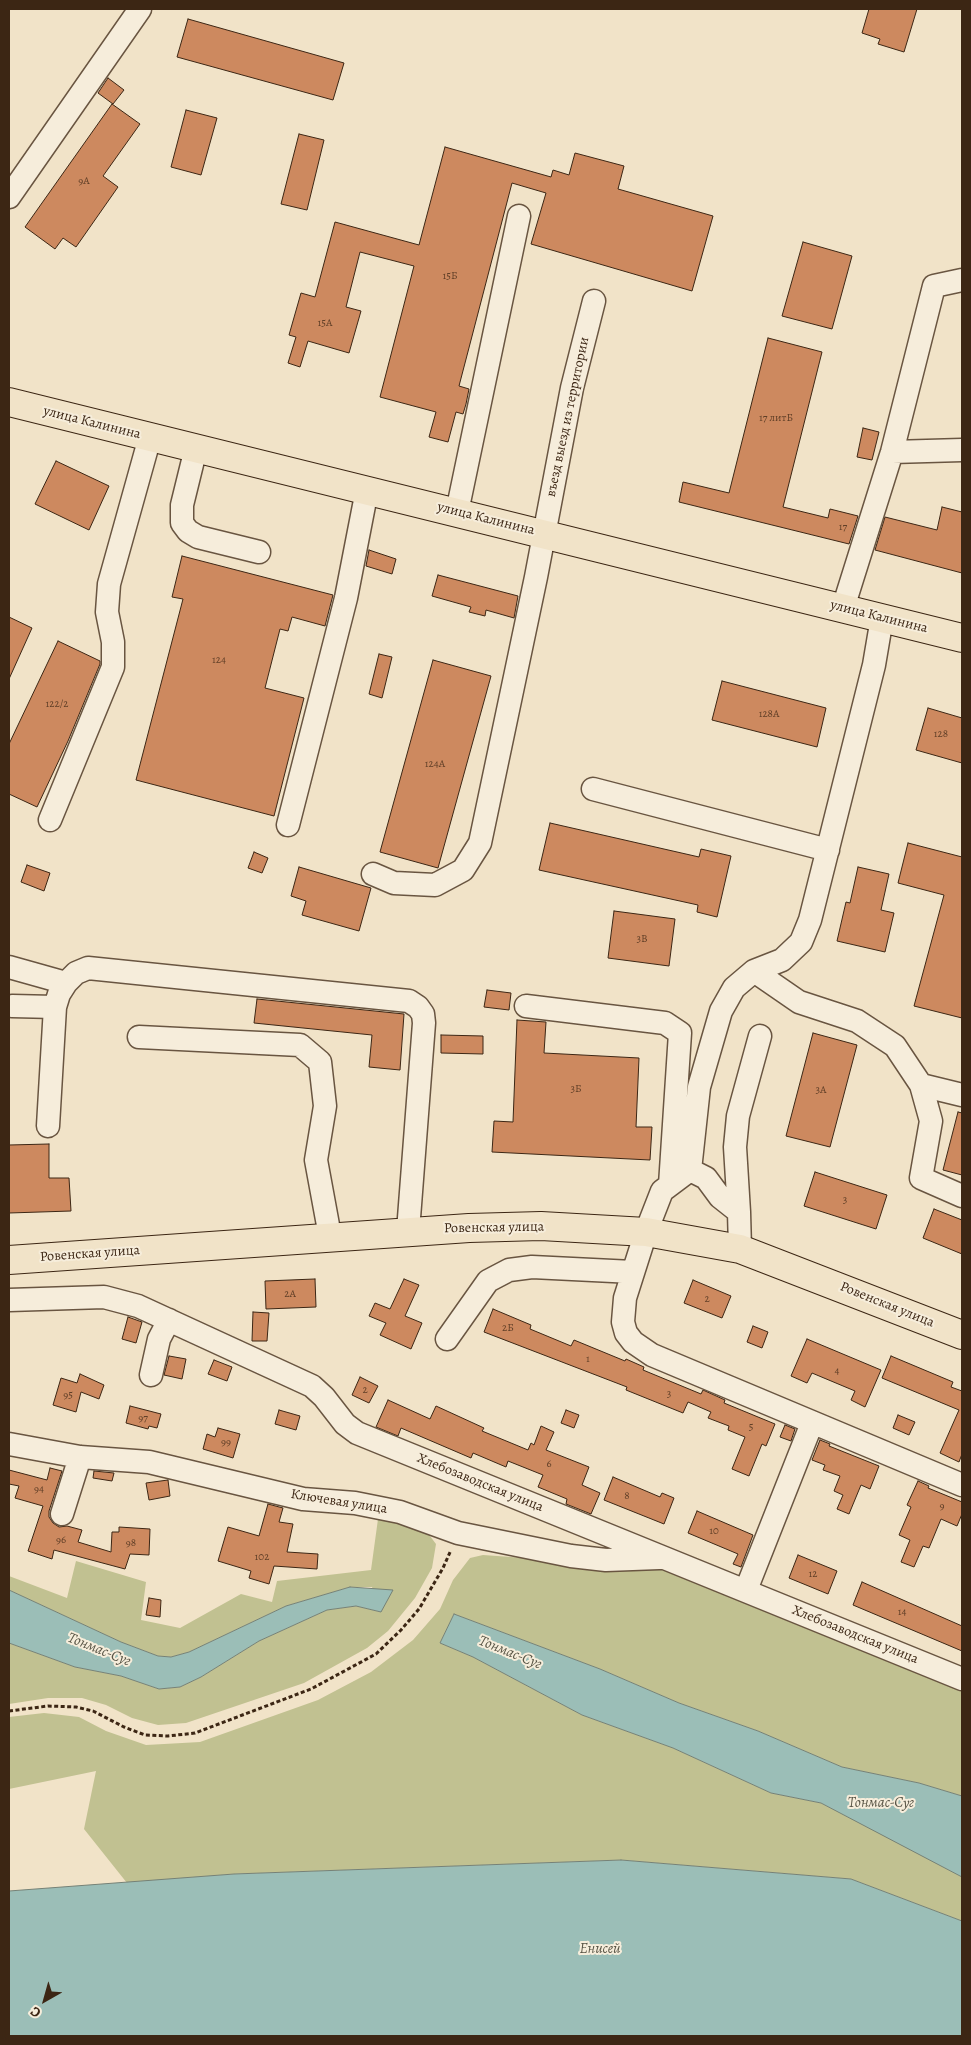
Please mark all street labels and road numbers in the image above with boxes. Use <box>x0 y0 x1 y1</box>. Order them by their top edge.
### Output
street label: въезд выезд из территории <box>543 335 593 499</box>
street label: улица Калинина <box>42 403 142 443</box>
street label: улица Калинина <box>436 499 536 539</box>
street label: улица Калинина <box>829 597 929 637</box>
street label: Ровенская улица <box>444 1219 544 1237</box>
street label: Ровенская улица <box>39 1242 141 1266</box>
street label: Ровенская улица <box>837 1278 937 1332</box>
street label: Хлебозаводская улица <box>414 1450 546 1516</box>
street label: Ключевая улица <box>289 1486 389 1518</box>
street label: Хлебозаводская улица <box>789 1602 921 1668</box>

